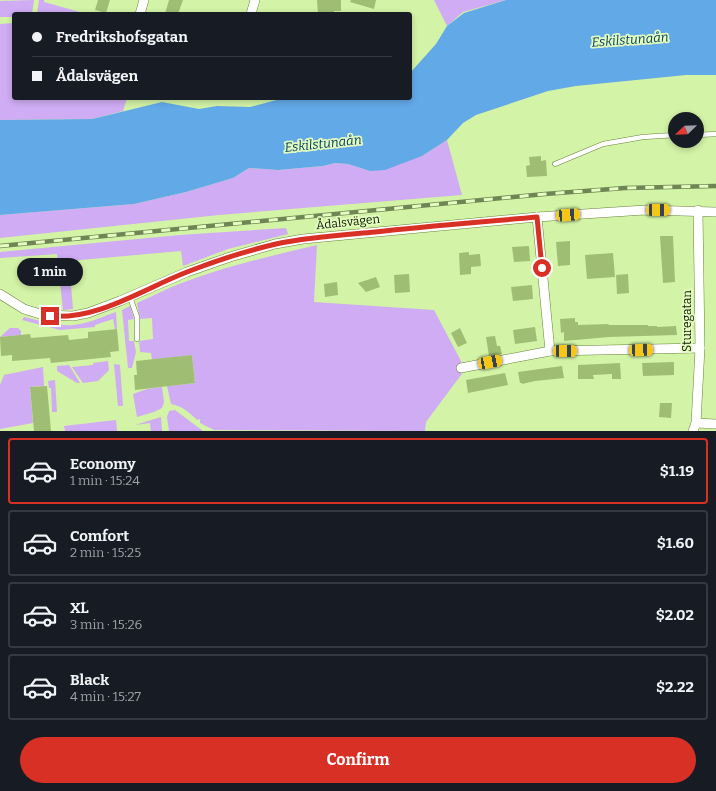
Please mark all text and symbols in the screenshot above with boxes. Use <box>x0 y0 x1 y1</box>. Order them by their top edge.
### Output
text: Fredrikshofsgatan <box>56 28 188 46</box>
water label: Eskilstunaån <box>591 29 669 50</box>
text: Ådalsvägen <box>56 67 138 85</box>
north arrow <box>668 112 704 148</box>
map controls <box>668 112 704 148</box>
water label: Eskilstunaån <box>284 132 362 155</box>
car <box>646 204 670 216</box>
car <box>556 208 580 222</box>
street label: Ådalsvägen <box>315 211 381 232</box>
callout: 1 min <box>17 258 83 286</box>
route start <box>533 259 551 277</box>
text: 1 min <box>34 264 66 279</box>
street label: Sturegatan <box>680 290 694 352</box>
route end <box>41 307 59 325</box>
car <box>629 344 653 356</box>
car <box>553 345 577 357</box>
car <box>477 354 503 370</box>
icon: car <box>22 453 58 489</box>
text: Economy <box>70 455 136 473</box>
text: $1.19 <box>660 462 694 480</box>
text: 1 min · 15:24 <box>70 473 140 488</box>
icon: car <box>22 525 58 561</box>
text: Comfort <box>70 527 129 545</box>
text: $1.60 <box>657 534 694 552</box>
text: 2 min · 15:25 <box>70 545 141 560</box>
icon: car <box>22 597 58 633</box>
text: XL <box>70 599 89 617</box>
text: $2.02 <box>656 606 694 624</box>
text: 3 min · 15:26 <box>70 617 142 632</box>
icon: car <box>22 669 58 705</box>
text: Black <box>70 671 109 689</box>
text: $2.22 <box>656 678 694 696</box>
text: 4 min · 15:27 <box>70 689 141 704</box>
button: Confirm <box>20 737 696 783</box>

